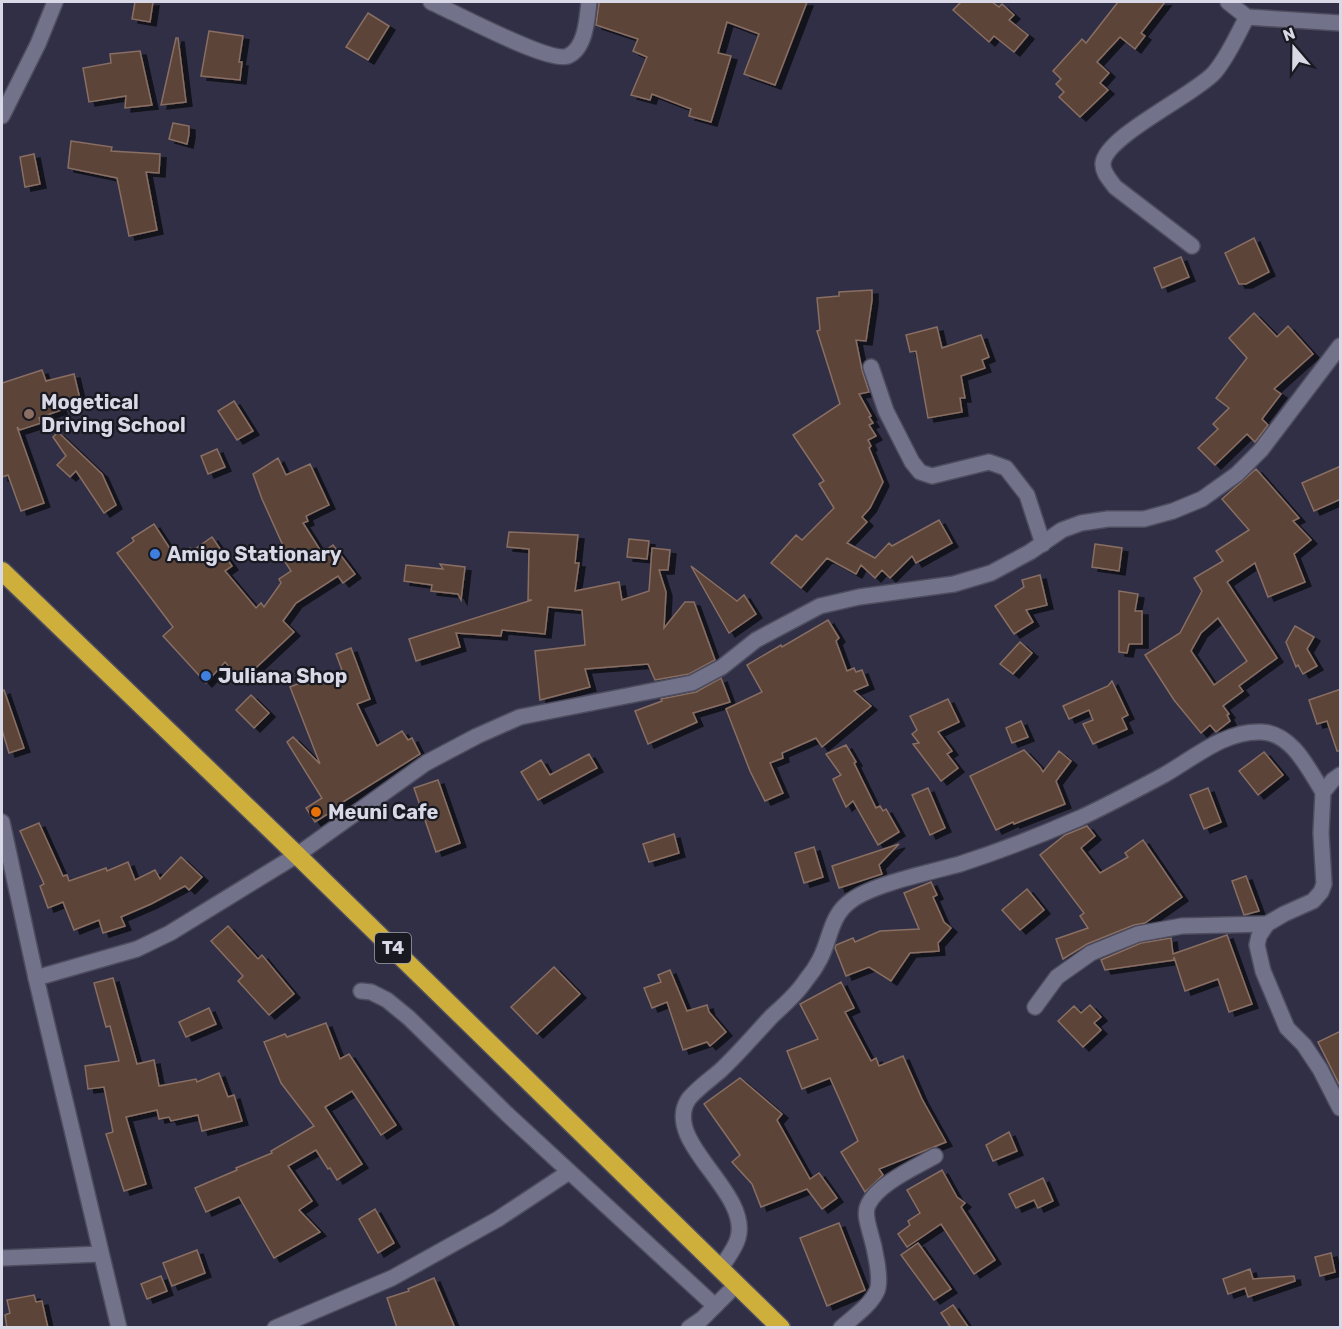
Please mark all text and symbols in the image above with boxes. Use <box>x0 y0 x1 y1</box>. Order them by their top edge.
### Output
north arrow <box>1264 18 1324 78</box>
text: N <box>1280 23 1298 45</box>
place label: Mogetical Driving School <box>41 390 186 437</box>
marker: Mogetical Driving School <box>22 407 36 421</box>
place label: Amigo Stationary <box>167 542 342 566</box>
marker: Amigo Stationary <box>148 547 162 561</box>
place label: Juliana Shop <box>218 664 347 688</box>
marker: Juliana Shop <box>199 669 213 683</box>
place label: Meuni Cafe <box>328 800 439 824</box>
marker: Meuni Cafe <box>309 805 323 819</box>
road number: T4 <box>375 933 411 963</box>

